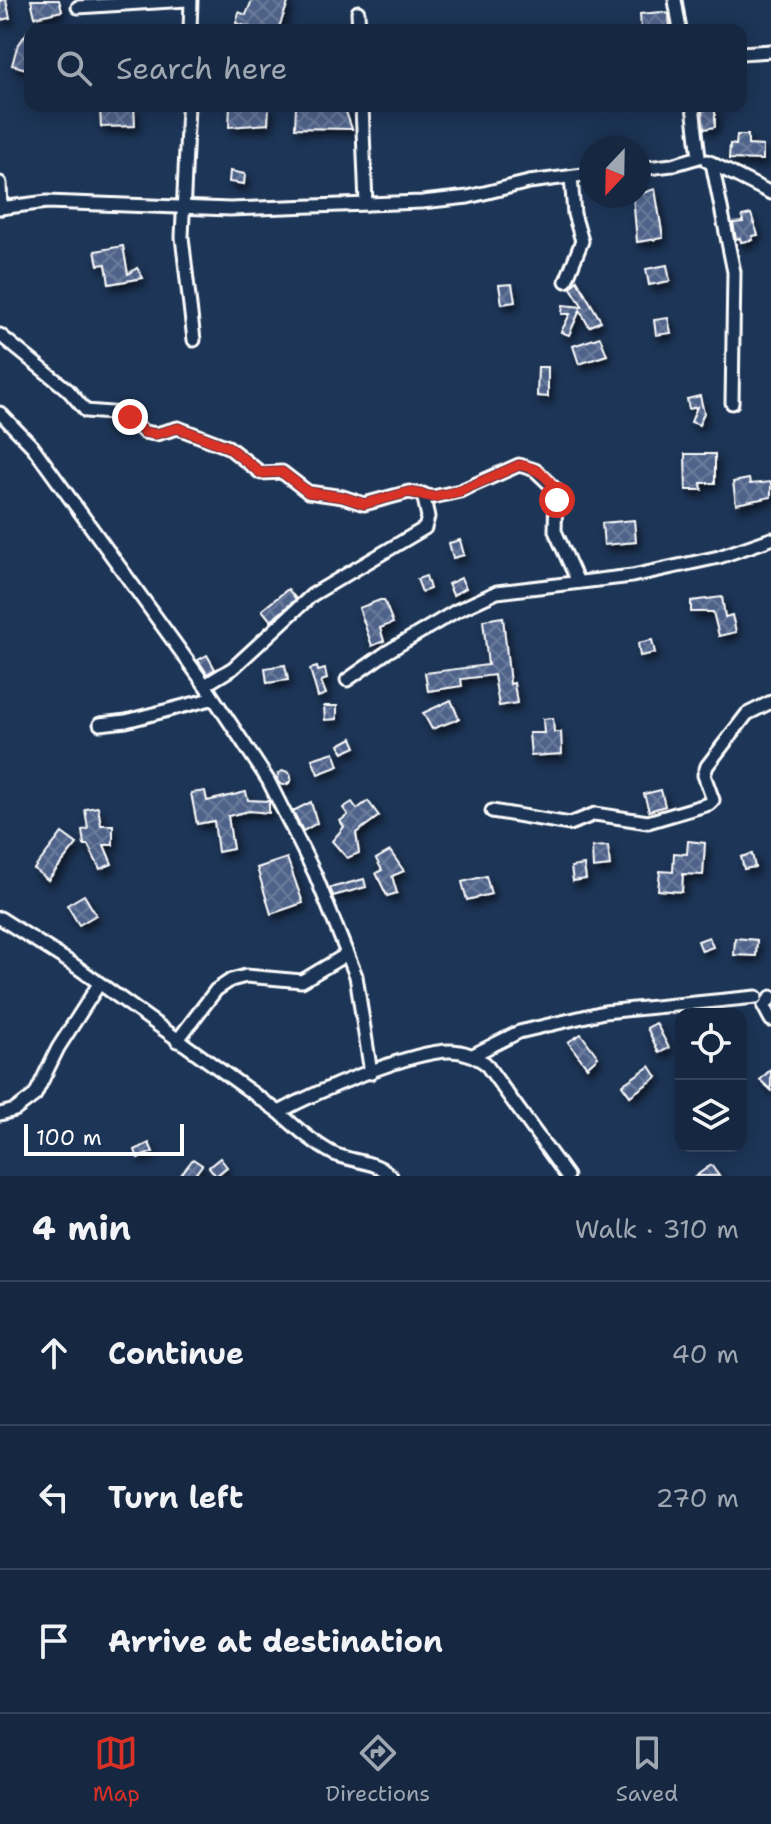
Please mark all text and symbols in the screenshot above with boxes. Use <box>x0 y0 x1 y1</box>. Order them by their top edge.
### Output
search box <box>24 24 747 112</box>
icon: search <box>52 46 96 90</box>
text: Search here <box>116 48 287 89</box>
north arrow <box>579 136 651 208</box>
route end <box>112 399 148 435</box>
route start <box>539 482 575 518</box>
map controls <box>675 1008 747 1152</box>
button: locate <box>675 1008 747 1080</box>
button: layers <box>675 1080 747 1152</box>
scale bar <box>24 1120 184 1156</box>
text: 100 m <box>36 1123 102 1152</box>
text: 4 min <box>32 1205 131 1251</box>
text: Walk · 310 m <box>575 1211 739 1246</box>
icon: ahead <box>32 1331 76 1375</box>
text: Continue <box>108 1333 244 1374</box>
text: 40 m <box>672 1336 739 1371</box>
icon: left <box>32 1475 76 1519</box>
text: Turn left <box>108 1477 243 1518</box>
text: 270 m <box>656 1480 739 1515</box>
icon: arrive <box>32 1619 76 1663</box>
text: Arrive at destination <box>108 1621 443 1662</box>
tab: Map <box>93 1731 140 1808</box>
tab: Directions <box>325 1731 430 1808</box>
tab: Saved <box>616 1731 678 1808</box>

